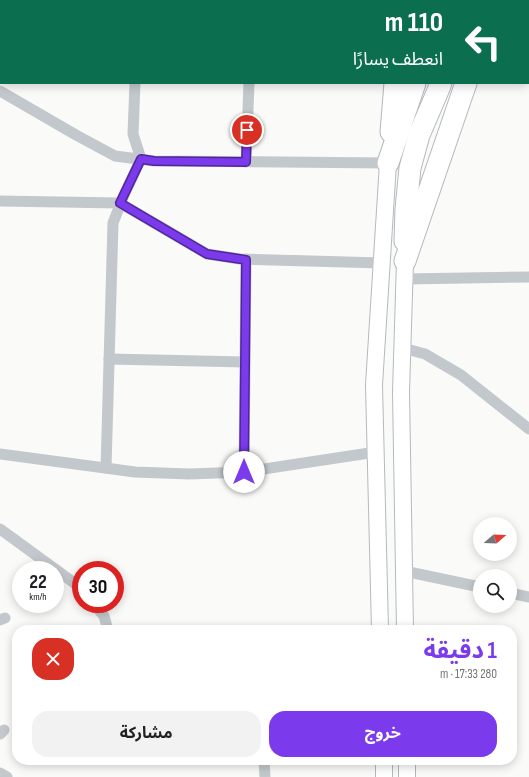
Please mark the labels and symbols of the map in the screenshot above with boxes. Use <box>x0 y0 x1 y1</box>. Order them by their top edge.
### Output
pin <box>230 113 264 147</box>
position arrow <box>223 451 265 493</box>
north arrow <box>473 517 517 561</box>
speed limit sign: 30 <box>72 561 124 613</box>

